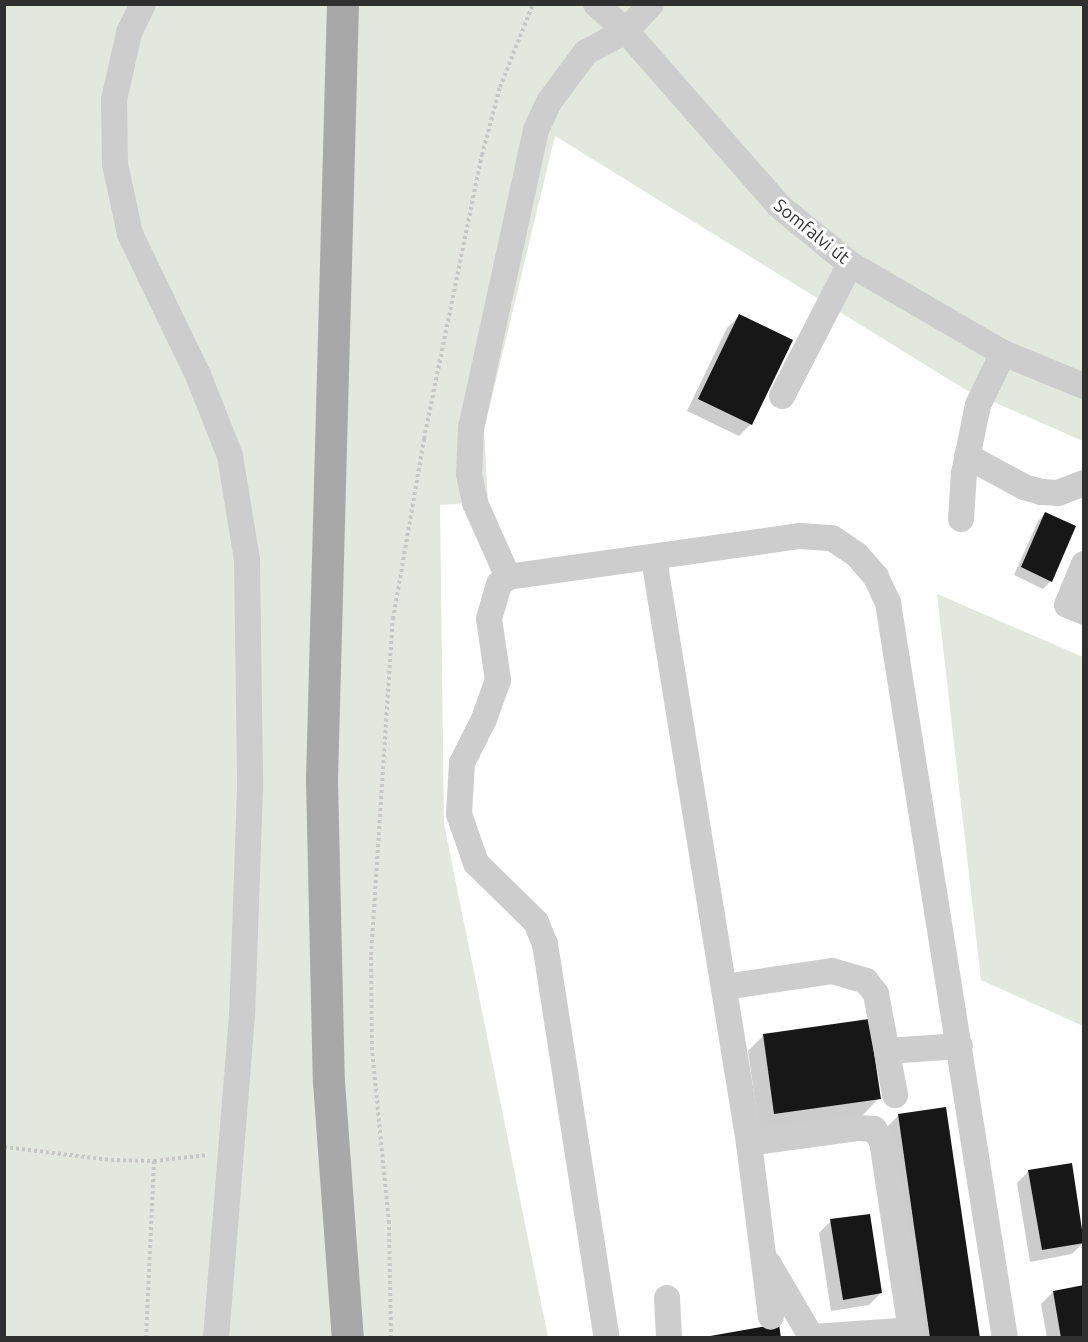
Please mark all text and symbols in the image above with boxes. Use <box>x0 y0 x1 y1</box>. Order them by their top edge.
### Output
street label: Somfalvi út <box>770 194 854 268</box>

